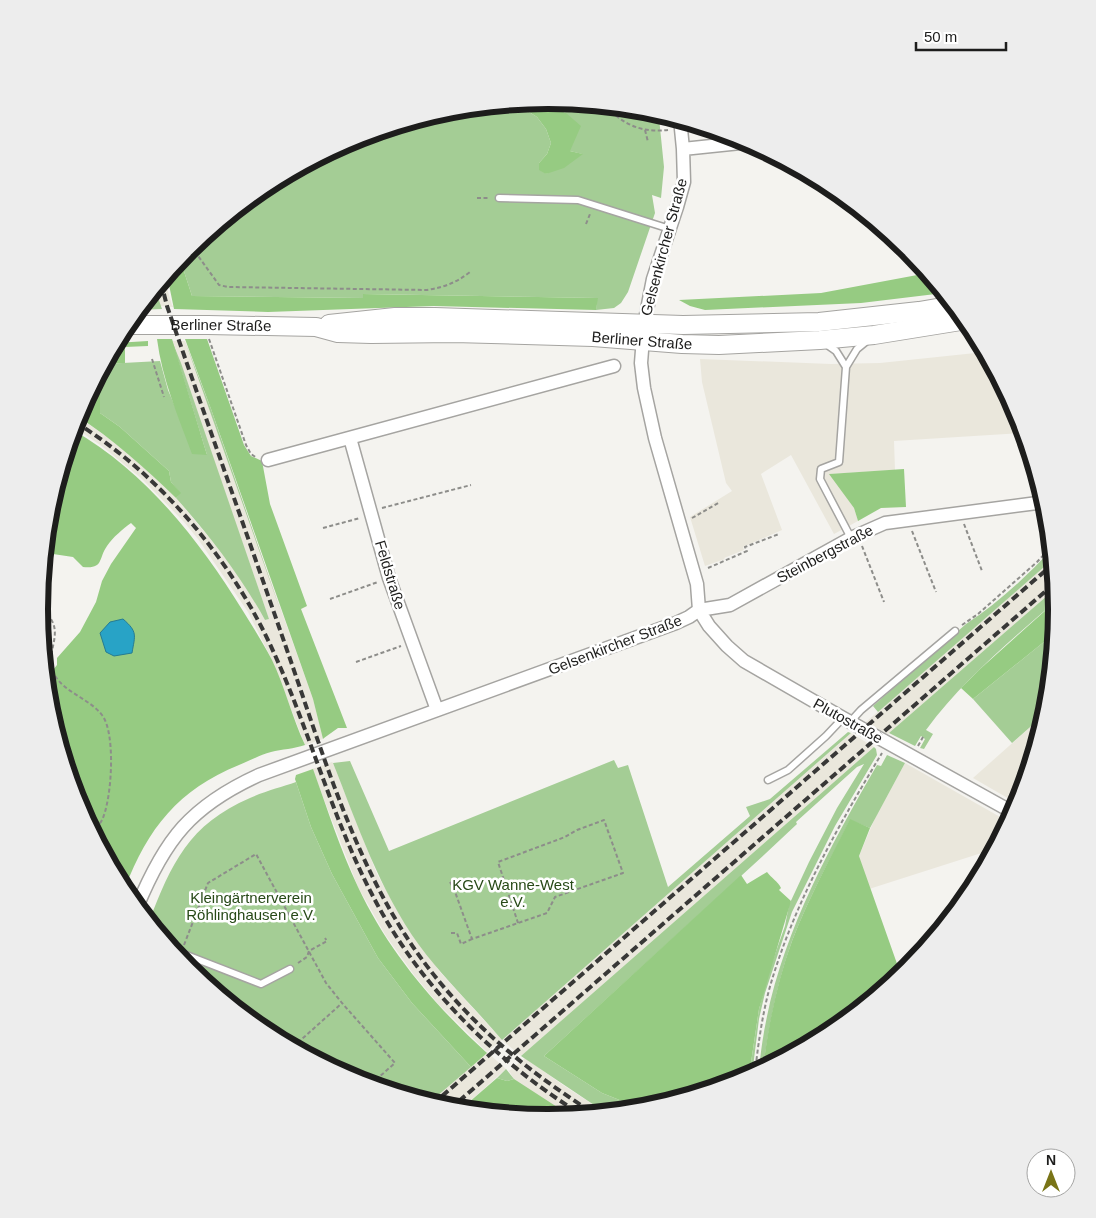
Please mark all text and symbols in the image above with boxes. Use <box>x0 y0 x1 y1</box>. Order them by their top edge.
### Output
scale bar <box>916 20 1006 52</box>
text: 50 m <box>924 28 957 45</box>
street label: Gelsenkircher Straße <box>637 176 690 318</box>
street label: Berliner Straße <box>171 316 272 334</box>
street label: Berliner Straße <box>591 328 693 352</box>
street label: Steinbergstraße <box>774 521 876 586</box>
street label: Feldstraße <box>372 538 409 612</box>
street label: Gelsenkircher Straße <box>546 611 684 678</box>
street label: Plutostraße <box>811 695 886 747</box>
park label: KGV Wanne-West e.V. <box>452 876 575 910</box>
park label: Kleingärtnerverein Röhlinghausen e.V. <box>186 889 316 923</box>
north arrow <box>1026 1148 1076 1198</box>
text: N <box>1046 1152 1056 1168</box>

